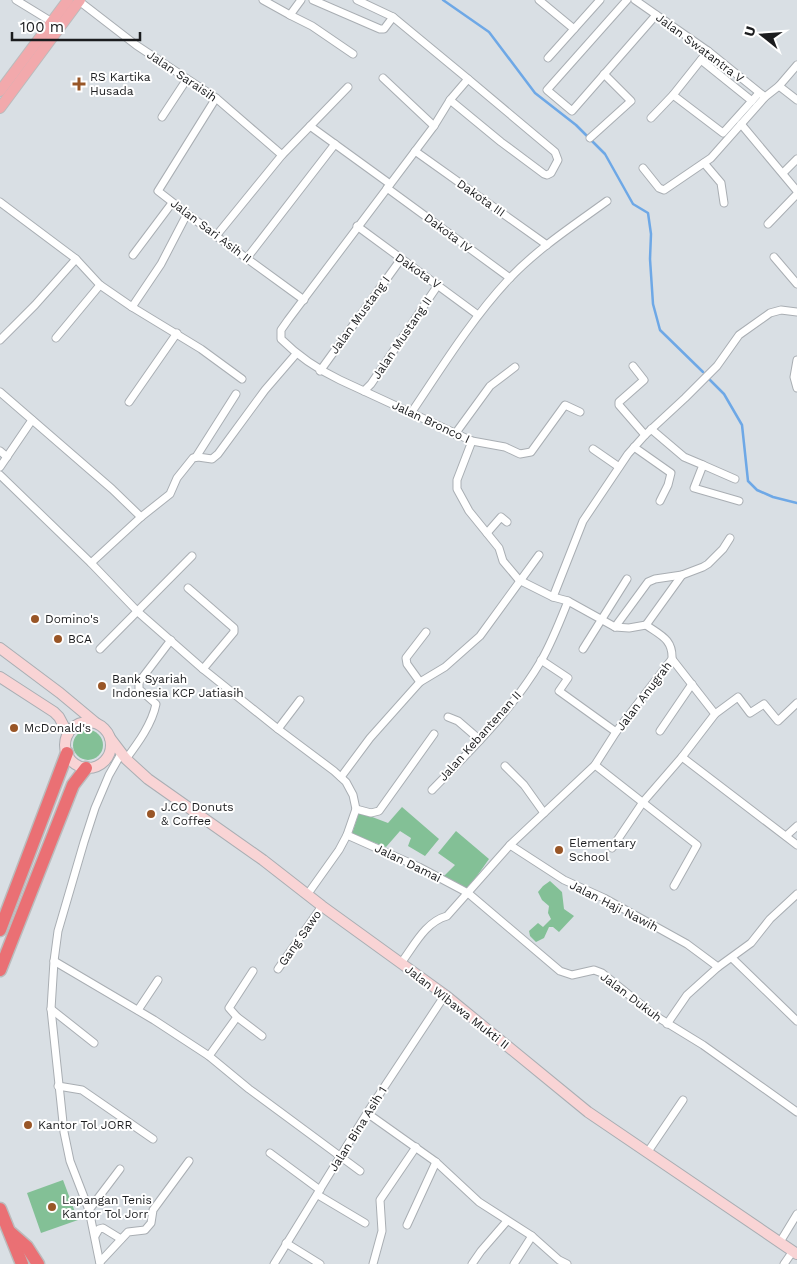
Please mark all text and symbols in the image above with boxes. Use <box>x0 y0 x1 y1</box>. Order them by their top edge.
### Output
scale bar <box>12 10 140 42</box>
street label: Jalan Swatantra V <box>653 10 747 86</box>
north arrow <box>737 10 787 60</box>
text: 100 m <box>20 18 64 36</box>
text: U <box>740 24 759 38</box>
street label: Jalan Saraisih <box>144 47 220 105</box>
place label: RS Kartika Husada <box>90 70 151 98</box>
marker: RS Kartika Husada <box>72 77 86 91</box>
street label: Dakota III <box>454 176 508 220</box>
street label: Jalan Sari Asih II <box>168 196 254 266</box>
street label: Dakota IV <box>421 211 475 256</box>
street label: Dakota V <box>393 250 444 292</box>
street label: Jalan Mustang I <box>327 273 393 357</box>
street label: Jalan Mustang II <box>369 294 435 382</box>
street label: Jalan Bronco I <box>390 398 472 446</box>
place label: Domino's <box>45 612 99 626</box>
marker: Domino's <box>29 613 41 625</box>
place label: BCA <box>68 632 92 646</box>
marker: BCA <box>52 633 64 645</box>
street label: Jalan Anugrah <box>613 659 675 733</box>
place label: Bank Syariah Indonesia KCP Jatiasih <box>112 672 244 700</box>
marker: Bank Syariah Indonesia KCP Jatiasih <box>96 680 108 692</box>
street label: Jalan Kebantenan II <box>436 688 524 784</box>
place label: McDonald's <box>24 721 91 735</box>
marker: McDonald's <box>8 722 20 734</box>
place label: J.CO Donuts & Coffee <box>161 800 234 828</box>
marker: J.CO Donuts & Coffee <box>145 808 157 820</box>
place label: Elementary School <box>569 836 637 864</box>
street label: Jalan Damai <box>372 841 444 885</box>
marker: Elementary School <box>553 844 565 856</box>
street label: Jalan Haji Nawih <box>567 878 661 934</box>
street label: Gang Sawo <box>276 907 324 969</box>
street label: Jalan Wibawa Mukti II <box>402 962 512 1052</box>
street label: Jalan Dukuh <box>598 969 664 1025</box>
street label: Jalan Bina Asih 1 <box>326 1084 390 1174</box>
place label: Kantor Tol JORR <box>38 1118 132 1132</box>
marker: Kantor Tol JORR <box>22 1119 34 1131</box>
place label: Lapangan Tenis Kantor Tol Jorr <box>62 1193 152 1221</box>
marker: Lapangan Tenis Kantor Tol Jorr <box>46 1201 58 1213</box>

